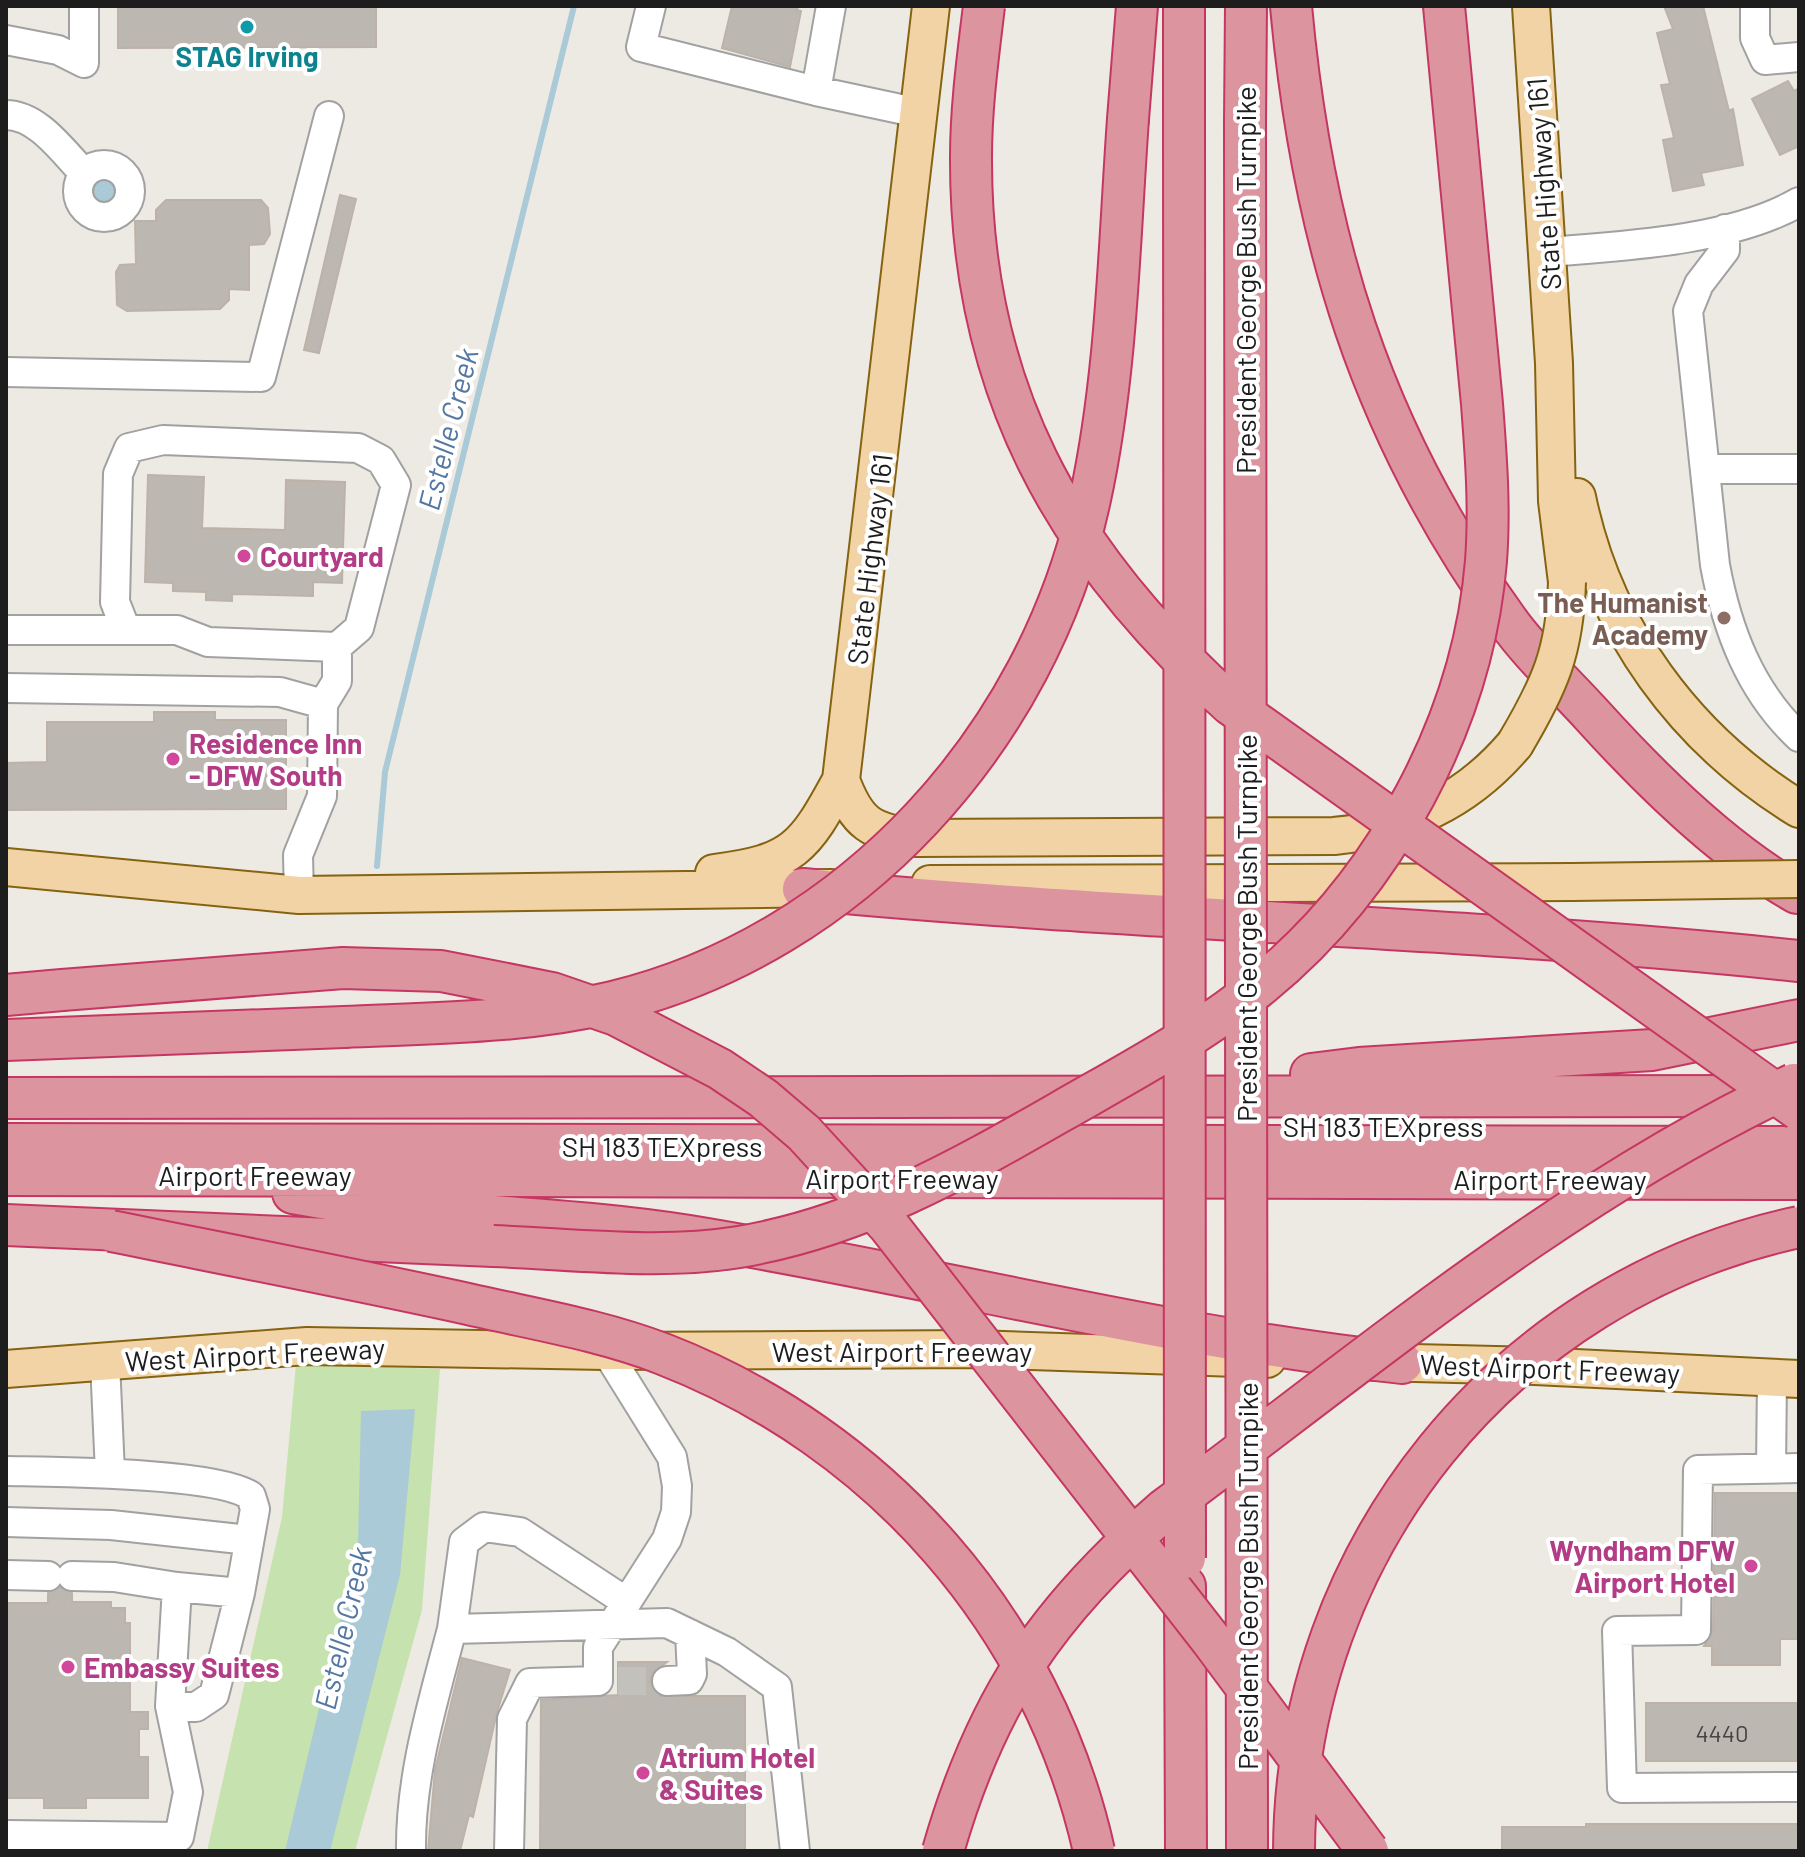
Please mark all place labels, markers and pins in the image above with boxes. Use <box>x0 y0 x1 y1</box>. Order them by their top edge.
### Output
marker: STAG Irving <box>238 18 256 36</box>
place label: STAG Irving <box>176 39 318 73</box>
place label: Courtyard <box>260 539 384 573</box>
marker: Courtyard <box>235 547 253 565</box>
place label: The Humanist Academy <box>1537 585 1708 651</box>
marker: The Humanist Academy <box>1715 609 1733 627</box>
place label: Residence Inn - DFW South <box>189 726 362 792</box>
marker: Residence Inn - DFW South <box>164 750 182 768</box>
place label: Wyndham DFW Airport Hotel <box>1549 1533 1735 1599</box>
marker: Wyndham DFW Airport Hotel <box>1742 1557 1760 1575</box>
place label: Embassy Suites <box>84 1650 280 1684</box>
marker: Embassy Suites <box>59 1658 77 1676</box>
place label: Atrium Hotel & Suites <box>659 1740 815 1806</box>
marker: Atrium Hotel & Suites <box>634 1764 652 1782</box>

